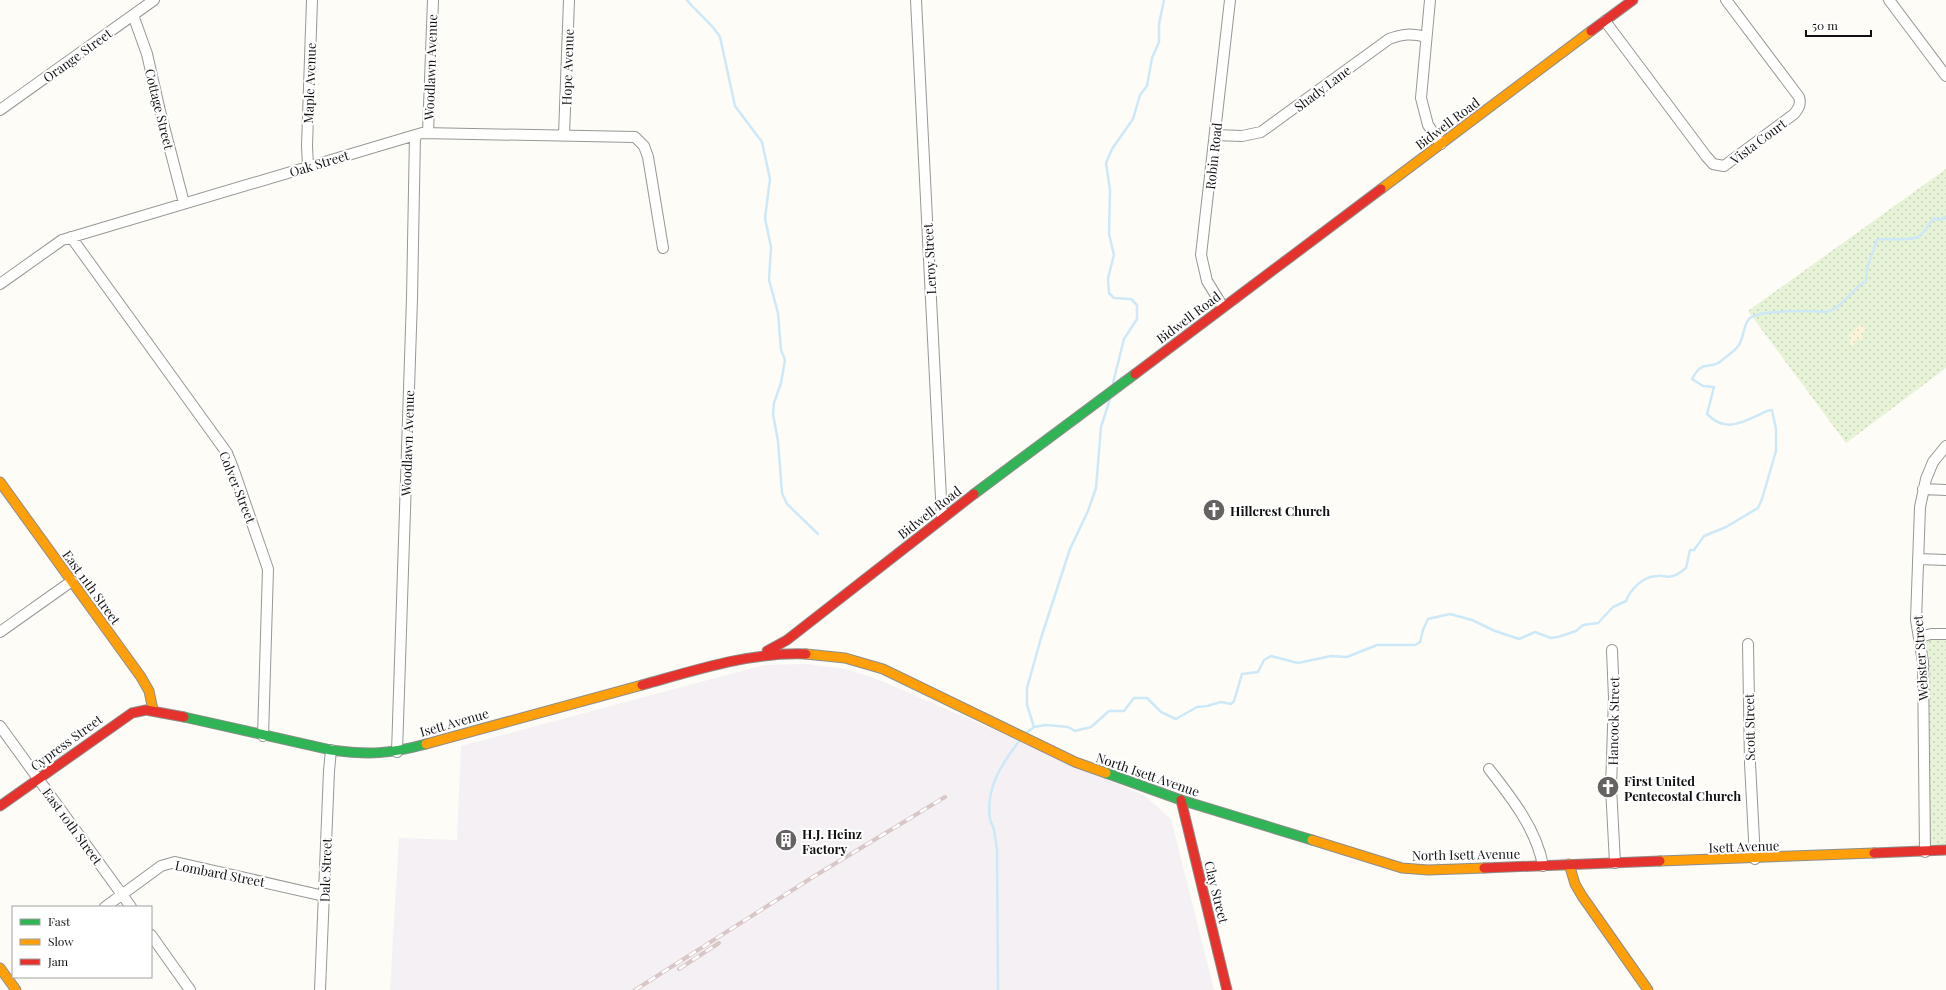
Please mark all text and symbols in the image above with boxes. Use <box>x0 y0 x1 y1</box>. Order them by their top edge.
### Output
scale bar <box>1806 12 1871 38</box>
street label: Woodlawn Avenue <box>420 13 440 121</box>
text: 50 m <box>1812 17 1838 33</box>
street label: Orange Street <box>39 24 115 86</box>
street label: Hope Avenue <box>557 28 577 106</box>
street label: Maple Avenue <box>299 42 319 124</box>
street label: Shady Lane <box>1290 61 1354 115</box>
street label: Cottage Street <box>142 67 178 152</box>
street label: Bidwell Road <box>1411 93 1483 153</box>
street label: Vista Court <box>1726 114 1790 168</box>
street label: Robin Road <box>1201 121 1225 190</box>
street label: Oak Street <box>287 146 351 180</box>
street label: Leroy Street <box>919 223 939 295</box>
street label: Bidwell Road <box>1152 287 1224 347</box>
street label: Woodlawn Avenue <box>397 389 417 497</box>
street label: Colver Street <box>216 449 260 526</box>
street label: Bidwell Road <box>894 482 965 542</box>
church icon: Hillcrest Church <box>1201 497 1227 523</box>
place label: Hillcrest Church <box>1230 502 1330 519</box>
street label: East 11th Street <box>59 546 125 628</box>
street label: Webster Street <box>1909 614 1932 702</box>
street label: Hancock Street <box>1604 676 1622 766</box>
street label: Scott Street <box>1740 693 1758 761</box>
street label: Isett Avenue <box>418 704 491 740</box>
street label: Cypress Street <box>27 710 106 774</box>
street label: North Isett Avenue <box>1094 748 1202 800</box>
place label: First United Pentecostal Church <box>1624 772 1741 804</box>
church icon: First United Pentecostal Church <box>1595 774 1621 800</box>
street label: East 10th Street <box>39 784 107 868</box>
place label: H.J. Heinz Factory <box>802 825 862 857</box>
building icon: H.J. Heinz Factory <box>773 827 799 853</box>
street label: Isett Avenue <box>1708 836 1780 856</box>
street label: Dale Street <box>315 837 335 902</box>
street label: North Isett Avenue <box>1412 845 1521 863</box>
street label: Lombard Street <box>174 856 267 890</box>
street label: Clay Street <box>1201 859 1233 925</box>
legend <box>12 906 152 978</box>
text: Fast <box>48 913 71 929</box>
text: Slow <box>48 933 74 949</box>
text: Jam <box>47 953 69 969</box>

